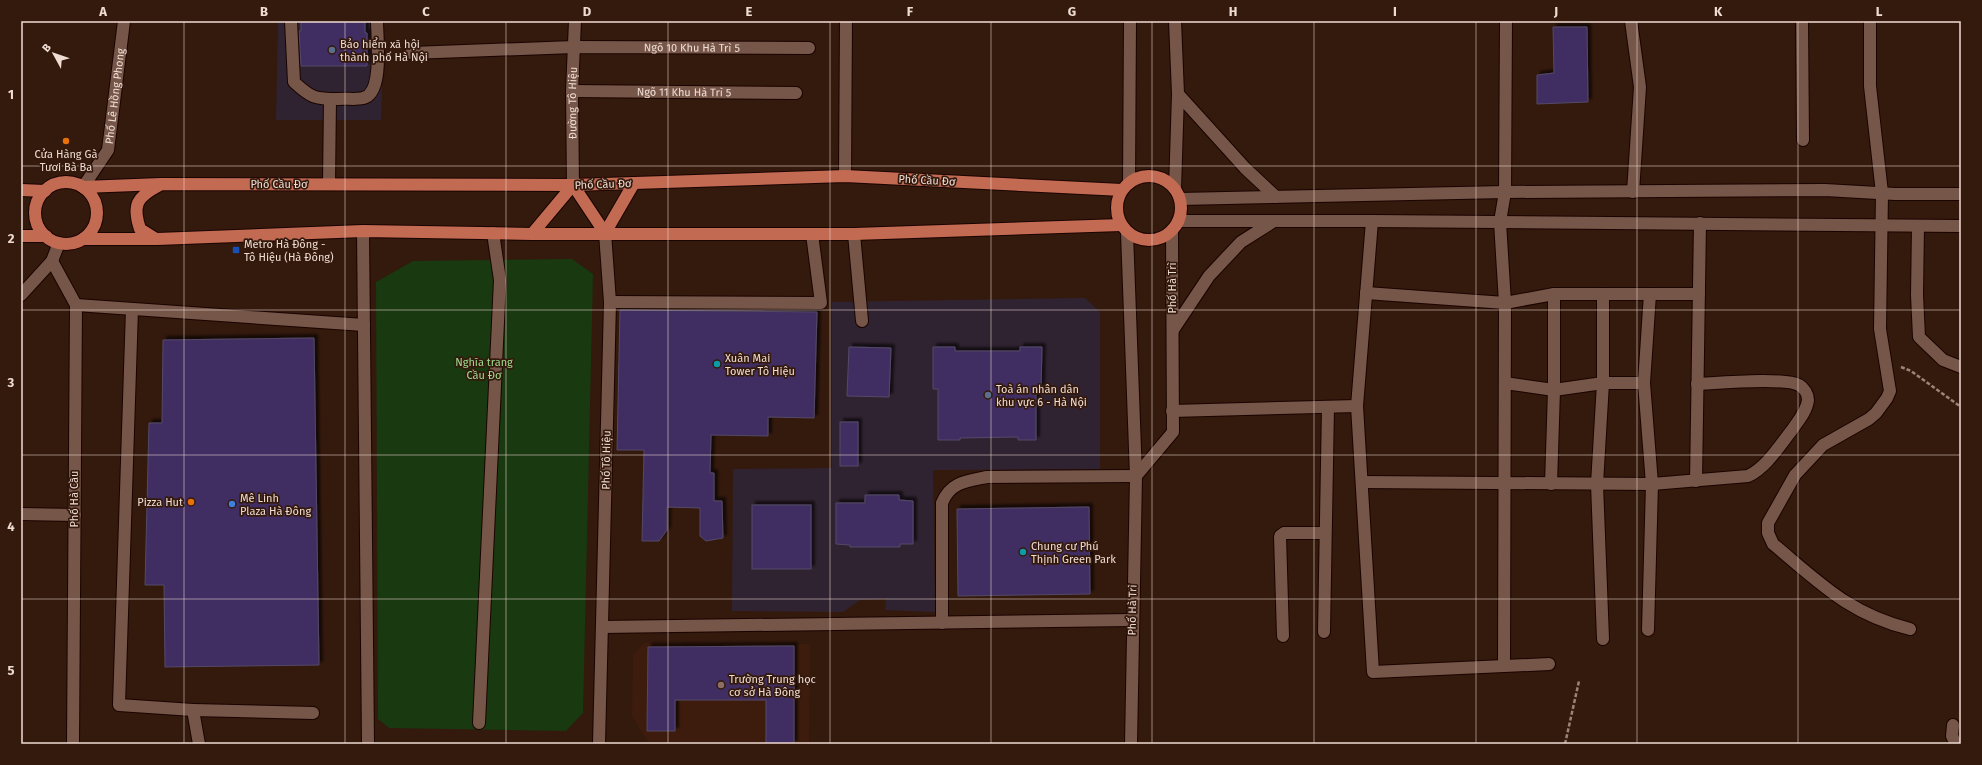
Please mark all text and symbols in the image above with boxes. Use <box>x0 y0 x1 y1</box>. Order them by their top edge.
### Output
text: A <box>98 4 107 19</box>
text: B <box>260 4 268 19</box>
text: C <box>422 4 430 19</box>
text: D <box>583 4 592 19</box>
text: E <box>746 4 753 19</box>
text: F <box>907 4 914 19</box>
text: G <box>1068 4 1076 19</box>
text: H <box>1229 4 1237 19</box>
text: I <box>1393 4 1397 19</box>
text: J <box>1553 4 1558 19</box>
text: K <box>1714 4 1723 19</box>
text: L <box>1876 4 1883 19</box>
north arrow <box>34 34 74 74</box>
place label: Bảo hiểm xã hội thành phố Hà Nội <box>340 37 428 64</box>
text: B <box>40 41 54 55</box>
street label: Ngõ 10 Khu Hà Trì 5 <box>644 41 740 55</box>
marker: Bảo hiểm xã hội thành phố Hà Nội <box>327 45 337 55</box>
street label: Phố Lê Hồng Phong <box>103 47 128 145</box>
street label: Đường Tô Hiệu <box>566 66 580 139</box>
street label: Ngõ 11 Khu Hà Trì 5 <box>637 86 732 99</box>
text: 1 <box>8 87 14 102</box>
marker: Cửa Hàng Gà Tươi Bà Ba <box>61 136 71 146</box>
place label: Cửa Hàng Gà Tươi Bà Ba <box>35 148 97 174</box>
street label: Phố Cầu Đơ <box>898 173 956 189</box>
street label: Phố Cầu Đơ <box>574 177 632 192</box>
street label: Phố Cầu Đơ <box>250 178 308 191</box>
text: 2 <box>8 231 15 246</box>
place label: Metro Hà Đông - Tô Hiệu (Hà Đông) <box>244 238 334 264</box>
marker: Metro Hà Đông - Tô Hiệu (Hà Đông) <box>231 245 241 255</box>
street label: Phố Hà Trì <box>1166 262 1179 314</box>
place label: Xuân Mai Tower Tô Hiệu <box>725 352 795 378</box>
park label: Nghĩa trang Cầu Đơ <box>455 356 513 382</box>
marker: Xuân Mai Tower Tô Hiệu <box>712 359 722 369</box>
text: 3 <box>7 375 15 390</box>
place label: Toà án nhân dân khu vực 6 - Hà Nội <box>996 383 1087 409</box>
marker: Toà án nhân dân khu vực 6 - Hà Nội <box>983 390 993 400</box>
street label: Phố Tô Hiệu <box>599 430 614 490</box>
street label: Phố Hà Cầu <box>68 471 81 527</box>
place label: Mê Linh Plaza Hà Đông <box>240 492 311 518</box>
place label: Pizza Hut <box>137 496 183 509</box>
marker: Pizza Hut <box>186 497 196 507</box>
marker: Mê Linh Plaza Hà Đông <box>227 499 237 509</box>
text: 4 <box>7 519 15 534</box>
place label: Chung cư Phú Thịnh Green Park <box>1031 540 1116 566</box>
marker: Chung cư Phú Thịnh Green Park <box>1018 547 1028 557</box>
street label: Phố Hà Trì <box>1126 584 1139 636</box>
text: 5 <box>8 663 15 678</box>
place label: Trường Trung học cơ sở Hà Đông <box>729 673 816 699</box>
marker: Trường Trung học cơ sở Hà Đông <box>716 680 726 690</box>

